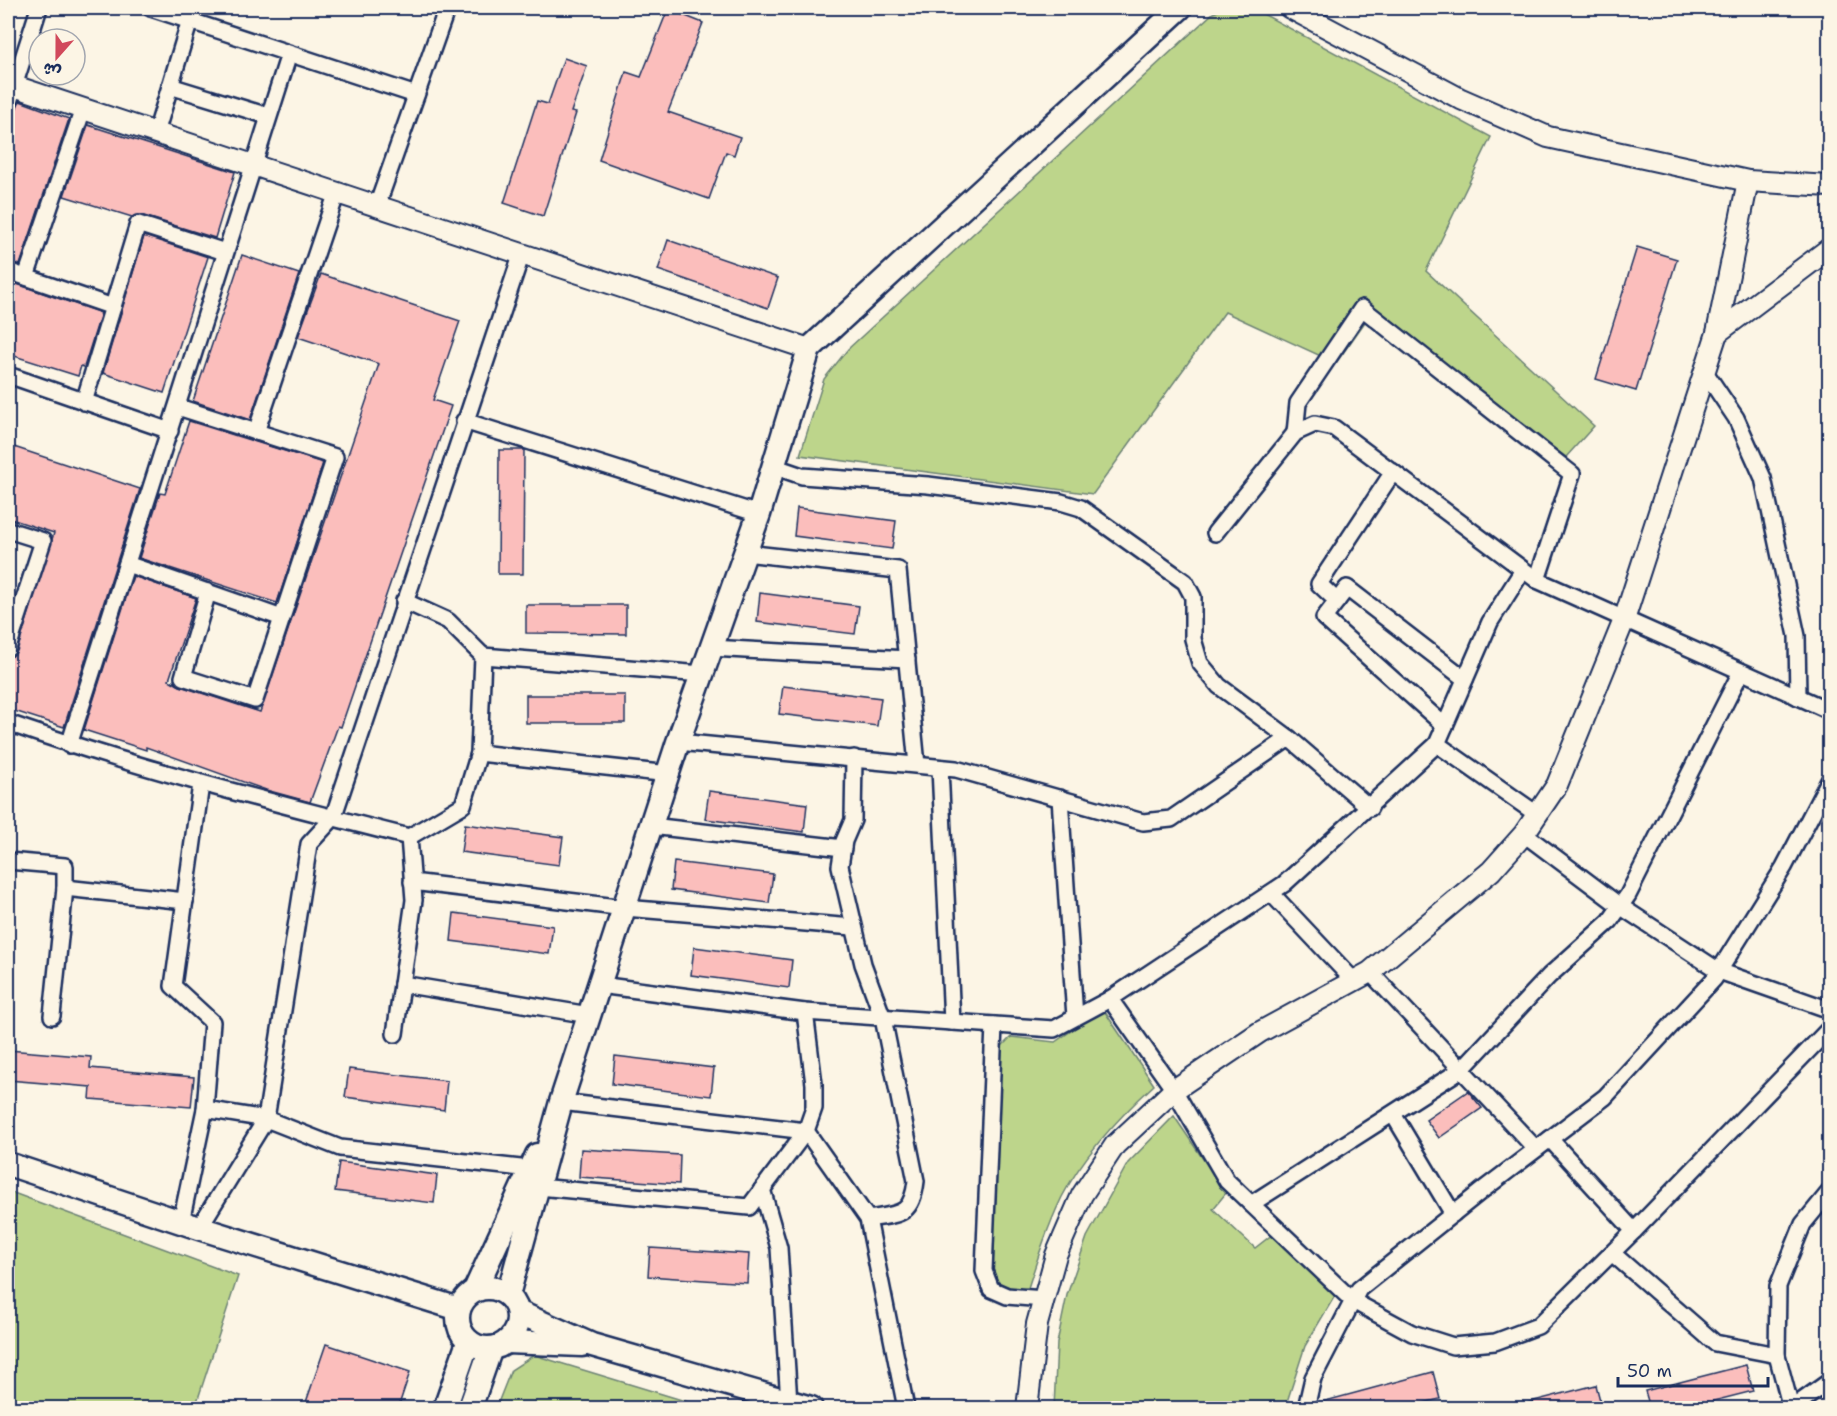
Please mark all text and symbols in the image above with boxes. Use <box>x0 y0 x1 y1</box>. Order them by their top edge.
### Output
north arrow <box>27 27 87 87</box>
text: ش <box>40 58 64 83</box>
scale bar <box>1618 1350 1768 1388</box>
text: 50 m <box>1627 1359 1672 1383</box>

